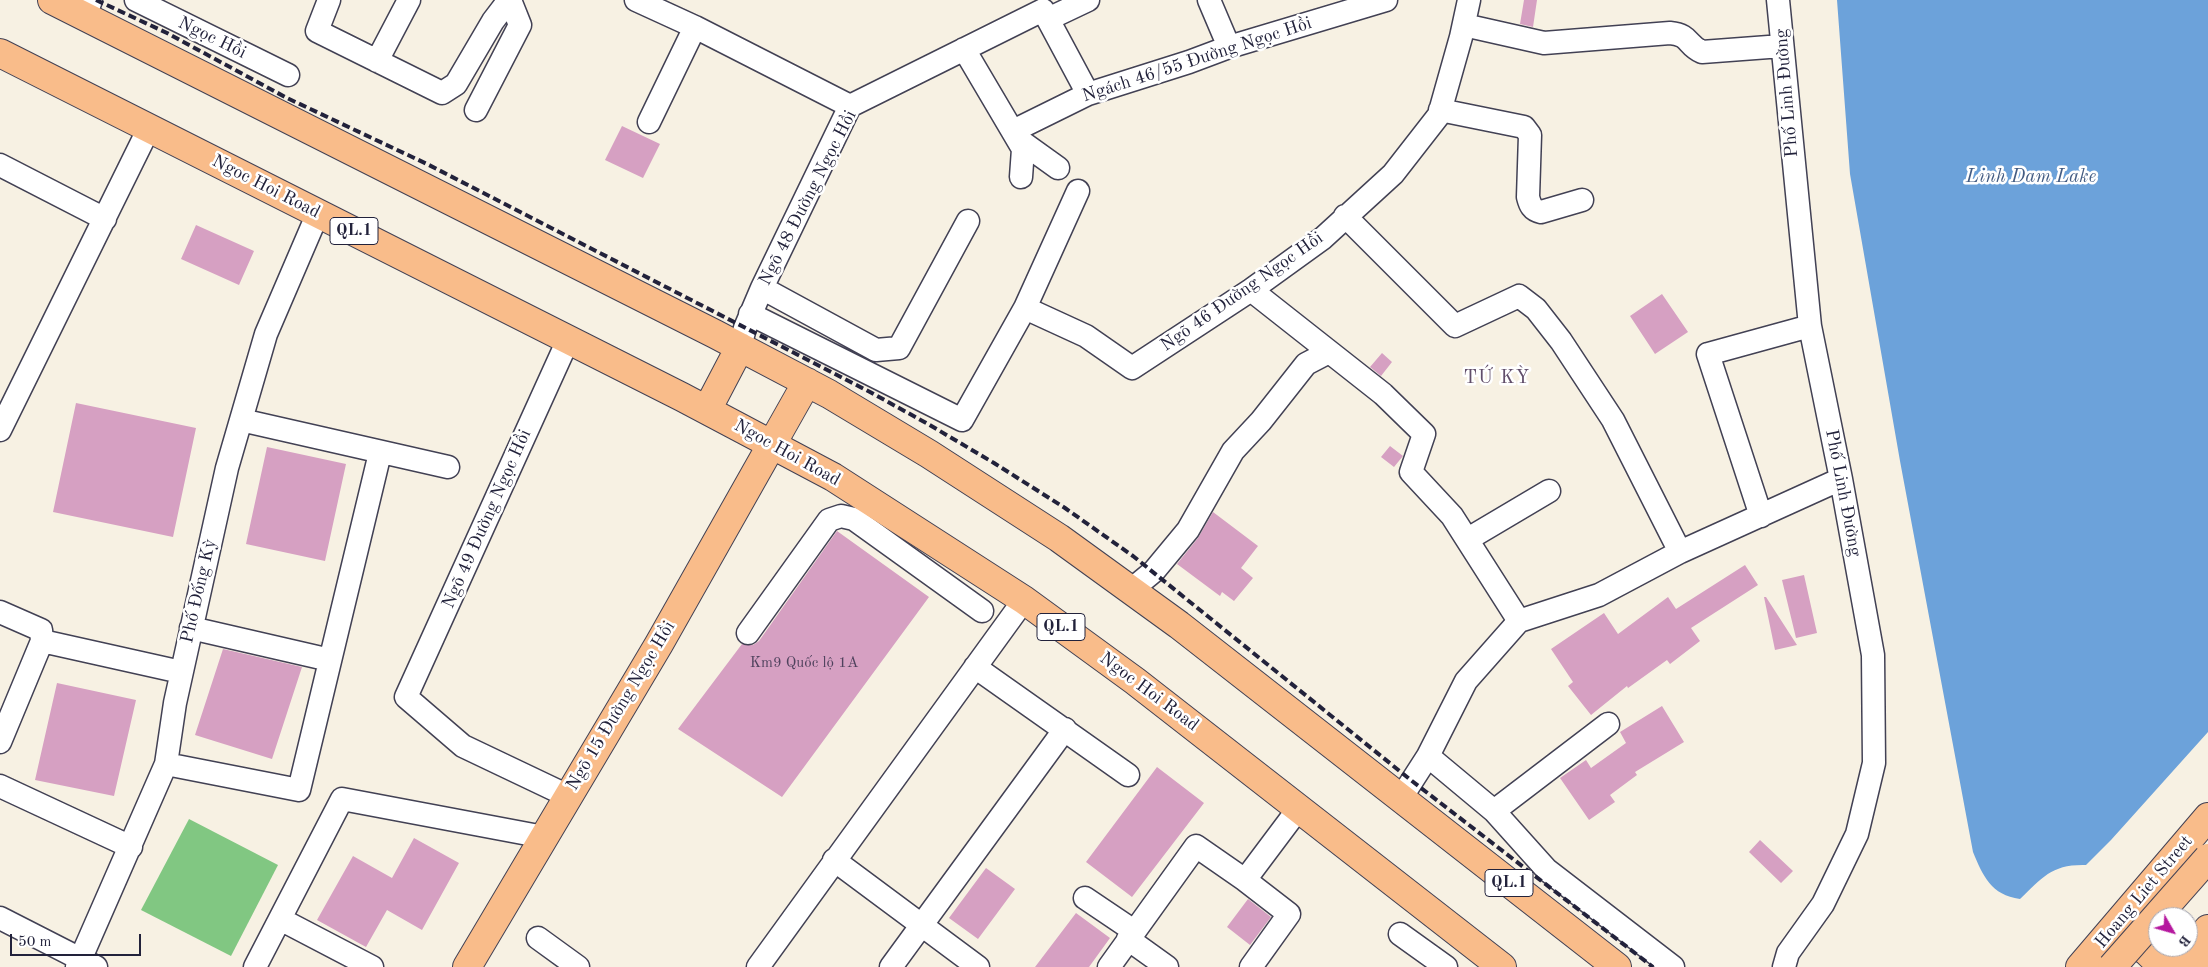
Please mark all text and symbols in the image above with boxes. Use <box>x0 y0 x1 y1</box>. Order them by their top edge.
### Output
street label: Ngọc Hồi <box>174 12 250 64</box>
street label: Ngách 46/55 Đường Ngọc Hồi <box>1079 13 1315 107</box>
street label: Phố Linh Đường <box>1771 28 1803 158</box>
street label: Ngõ 48 Đường Ngọc Hồi <box>754 107 862 289</box>
street label: Ngoc Hoi Road <box>208 150 324 224</box>
water label: Linh Dam Lake <box>1966 166 2096 188</box>
road number: QL.1 <box>330 218 378 245</box>
street label: Ngõ 46 Đường Ngọc Hồi <box>1156 228 1328 356</box>
district label: TỨ KỲ <box>1463 367 1531 389</box>
street label: Ngoc Hoi Road <box>730 415 844 491</box>
street label: Ngõ 49 Đường Ngọc Hồi <box>438 426 536 612</box>
street label: Phố Linh Đường <box>1820 427 1866 559</box>
street label: Phố Đống Kỳ <box>177 537 221 645</box>
road number: QL.1 <box>1037 614 1085 640</box>
street label: Ngõ 15 Đường Ngọc Hồi <box>562 617 680 795</box>
street label: Ngoc Hoi Road <box>1095 648 1203 736</box>
house number: Km9 Quốc lộ 1A <box>750 654 858 672</box>
street label: Hoang Liet Street <box>2090 831 2198 953</box>
road number: QL.1 <box>1485 870 1533 896</box>
north arrow <box>2148 907 2198 957</box>
scale bar <box>12 924 144 956</box>
text: B <box>2175 932 2193 949</box>
text: 50 m <box>18 935 52 950</box>

